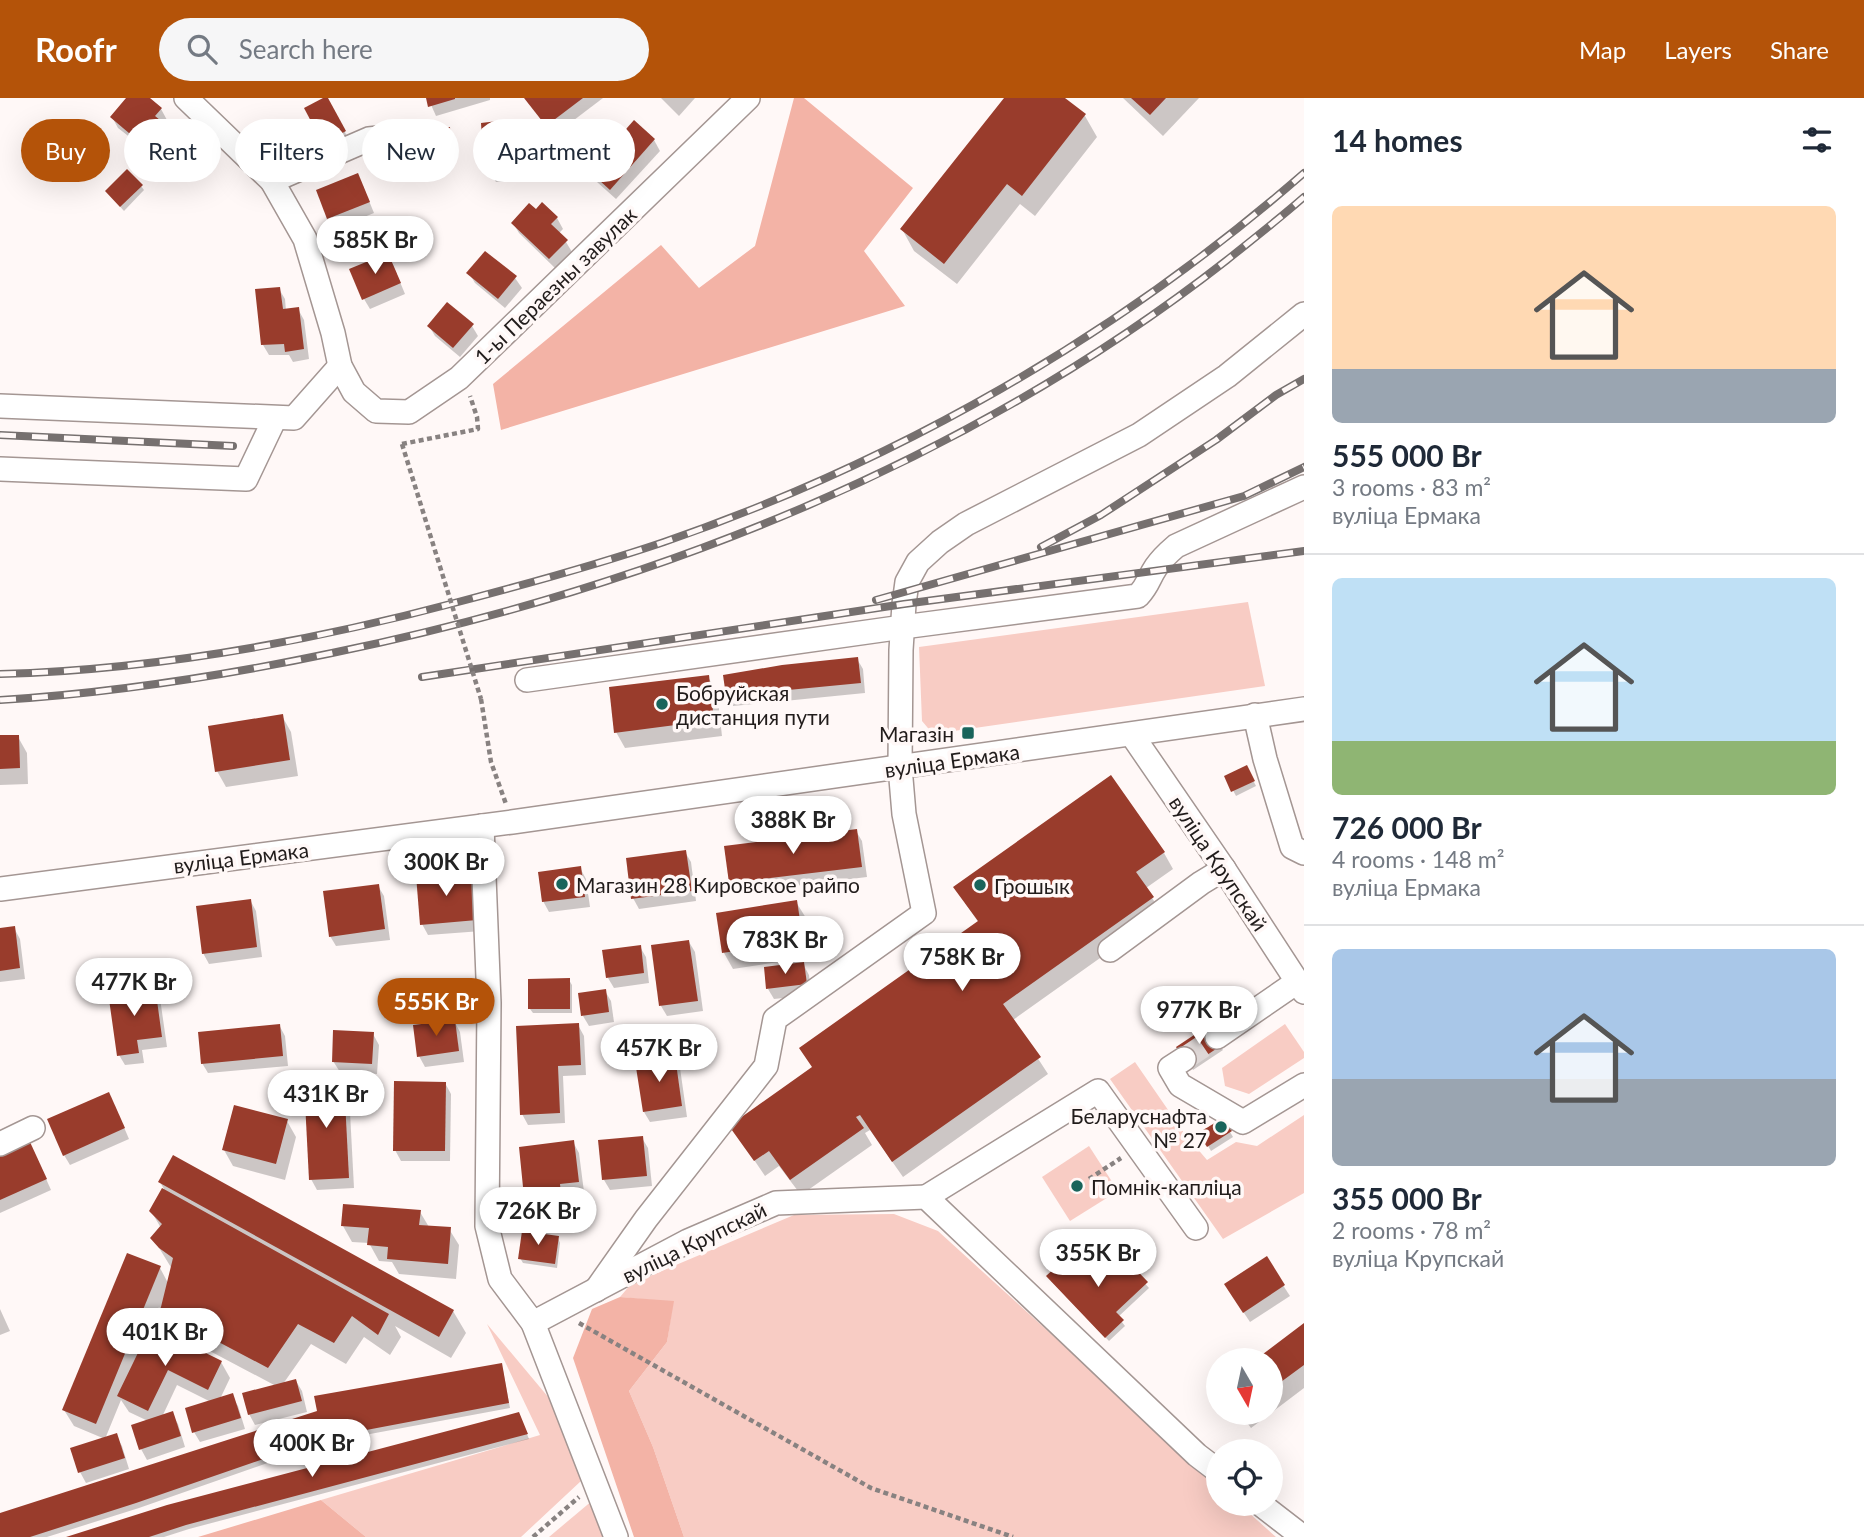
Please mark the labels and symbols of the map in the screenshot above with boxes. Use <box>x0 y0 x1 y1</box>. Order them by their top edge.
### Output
street label: 1-ы Пераезны завулак <box>469 201 641 369</box>
pin: 585K Br <box>310 216 440 276</box>
place label: Бобруйская дистанция пути <box>676 680 830 729</box>
marker: Бобруйская дистанция пути <box>654 696 670 712</box>
place label: Магазін <box>879 721 954 746</box>
marker: Магазін <box>960 725 976 741</box>
street label: вуліца Ермака <box>883 738 1021 782</box>
street label: вуліца Крупскай <box>1165 791 1273 935</box>
pin: 388K Br <box>728 796 858 856</box>
street label: вуліца Ермака <box>172 836 310 878</box>
pin: 300K Br <box>381 838 511 898</box>
place label: Магазин 28 Кировское райпо <box>576 872 860 897</box>
place label: Грошык <box>994 873 1070 898</box>
marker: Магазин 28 Кировское райпо <box>554 876 570 892</box>
marker: Грошык <box>972 877 988 893</box>
pin: 783K Br <box>720 916 850 976</box>
pin: 758K Br <box>897 934 1027 993</box>
pin: 477K Br <box>69 958 199 1018</box>
pin: 555K Br <box>371 978 501 1038</box>
pin: 977K Br <box>1134 986 1264 1046</box>
pin: 457K Br <box>594 1024 724 1084</box>
pin: 431K Br <box>261 1070 391 1130</box>
place label: Беларуснафта № 27 <box>1071 1103 1207 1152</box>
marker: Беларуснафта № 27 <box>1213 1119 1229 1135</box>
place label: Помнік-капліца <box>1091 1174 1242 1199</box>
marker: Помнік-капліца <box>1069 1178 1085 1194</box>
pin: 726K Br <box>473 1188 603 1247</box>
street label: вуліца Крупскай <box>618 1196 770 1288</box>
pin: 355K Br <box>1033 1230 1163 1289</box>
pin: 401K Br <box>100 1308 230 1368</box>
north arrow <box>1206 1348 1283 1424</box>
pin: 400K Br <box>247 1420 377 1479</box>

